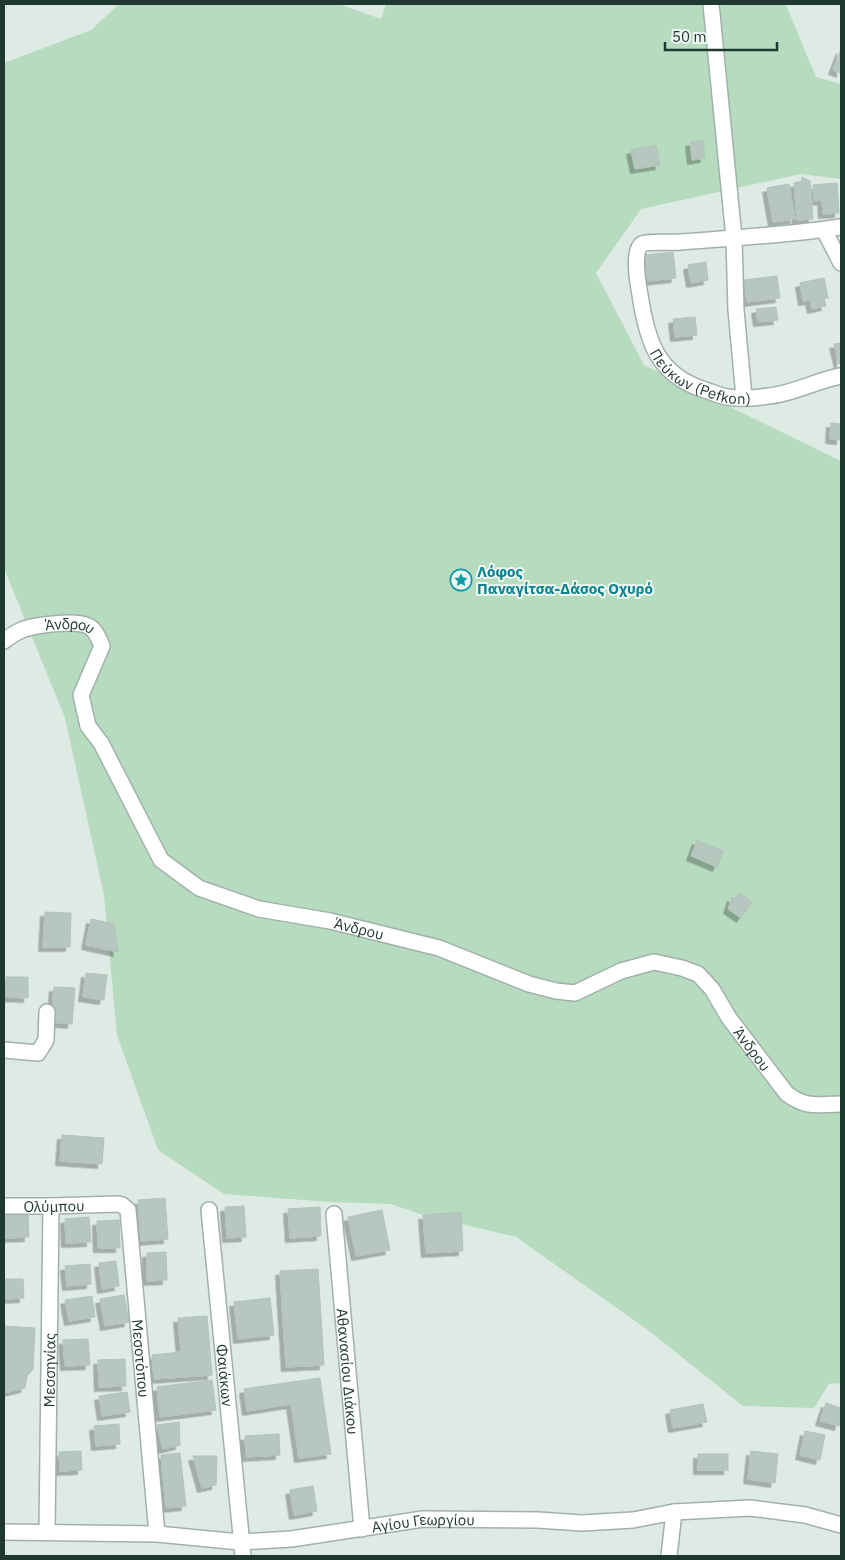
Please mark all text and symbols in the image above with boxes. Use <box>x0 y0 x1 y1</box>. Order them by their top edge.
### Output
scale bar <box>665 20 778 52</box>
text: 50 m <box>672 27 707 46</box>
street label: Πεύκων (Pefkon) <box>646 345 751 408</box>
place label: Λόφος Παναγίτσα-Δάσος Οχυρό <box>477 562 653 598</box>
place icon: Λόφος Παναγίτσα-Δάσος Οχυρό <box>449 568 473 592</box>
street label: Άνδρου <box>44 613 99 637</box>
street label: Άνδρου <box>332 913 386 944</box>
street label: Άνδρου <box>730 1023 775 1075</box>
street label: Ολύμπου <box>23 1196 85 1216</box>
street label: Αθανασίου Διάκου <box>333 1307 363 1435</box>
street label: Μεσοτόπου <box>128 1318 154 1398</box>
street label: Μεσσηνίας <box>39 1333 59 1407</box>
street label: Φαιάκων <box>213 1343 238 1408</box>
street label: Αγίου Γεωργίου <box>370 1509 475 1536</box>

